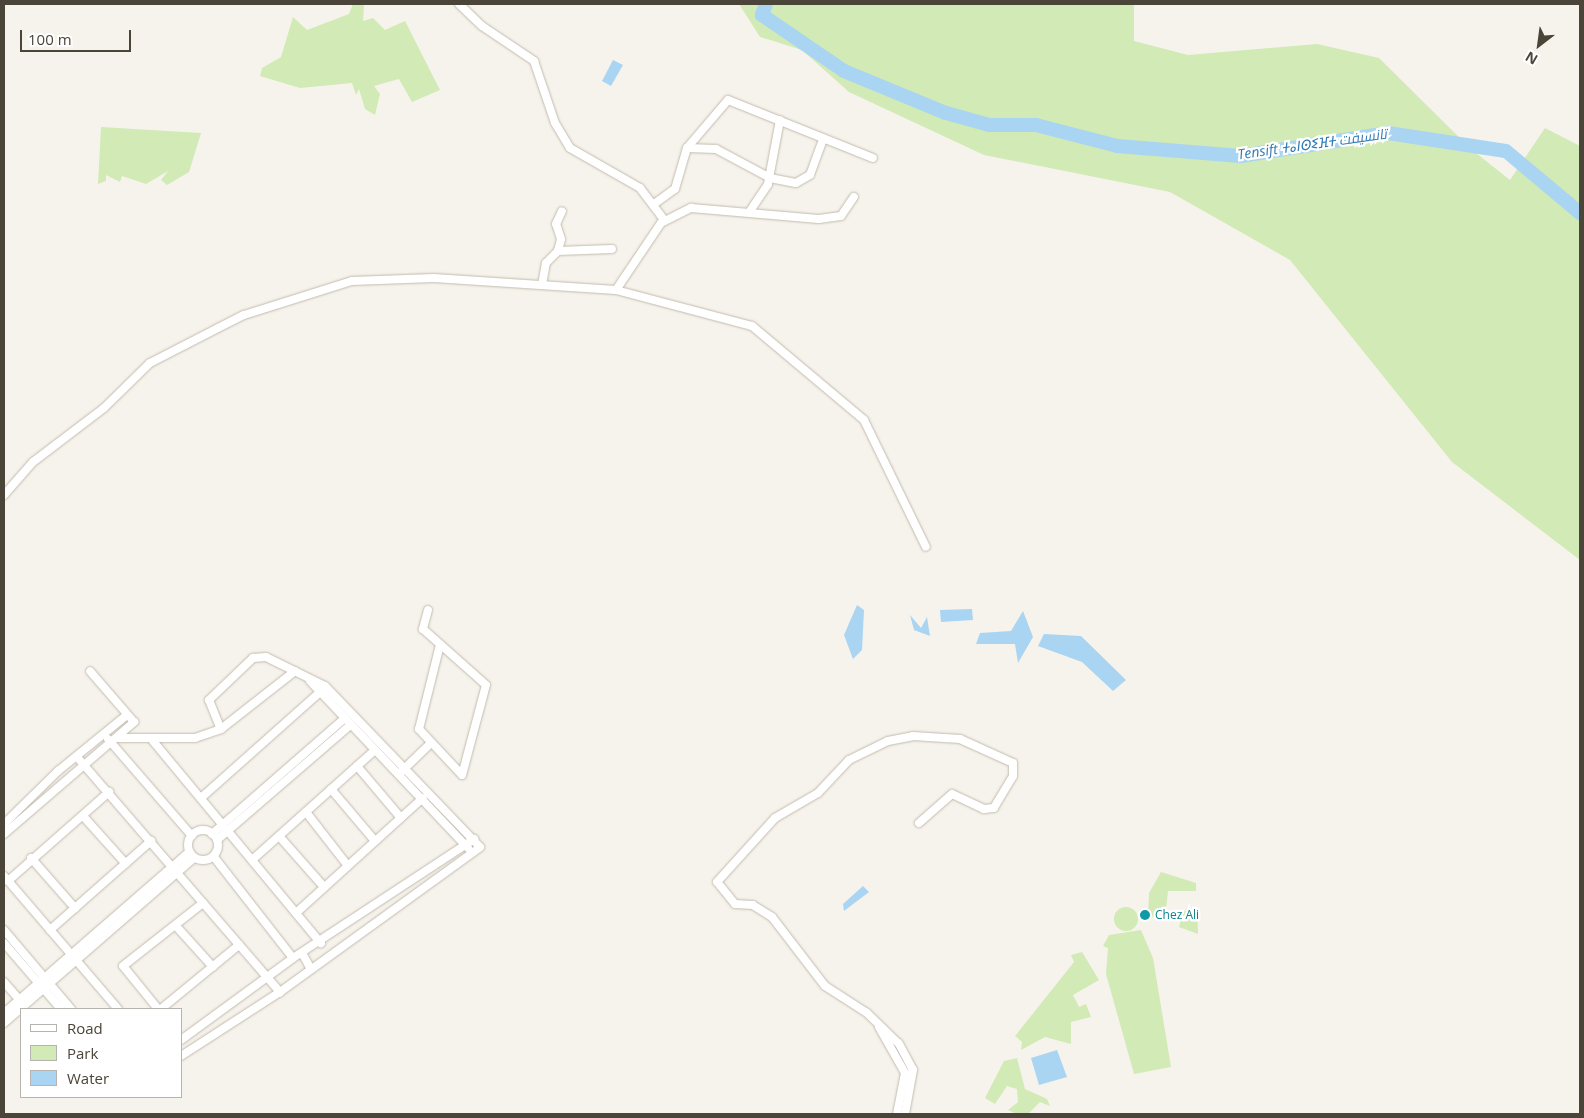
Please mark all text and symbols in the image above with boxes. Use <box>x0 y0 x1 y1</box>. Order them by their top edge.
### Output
scale bar <box>22 20 134 52</box>
north arrow <box>1514 20 1564 70</box>
text: 100 m <box>28 29 72 49</box>
text: N <box>1522 47 1541 70</box>
water label: Tensift ⵜⴰⵏⵙⵉⴼⵜ تانسيفت <box>1236 125 1388 163</box>
place label: Chez Ali <box>1155 908 1199 922</box>
marker: Chez Ali <box>1139 909 1151 921</box>
legend <box>20 1008 182 1098</box>
text: Road <box>67 1018 103 1038</box>
text: Park <box>67 1043 98 1063</box>
text: Water <box>67 1068 109 1088</box>

